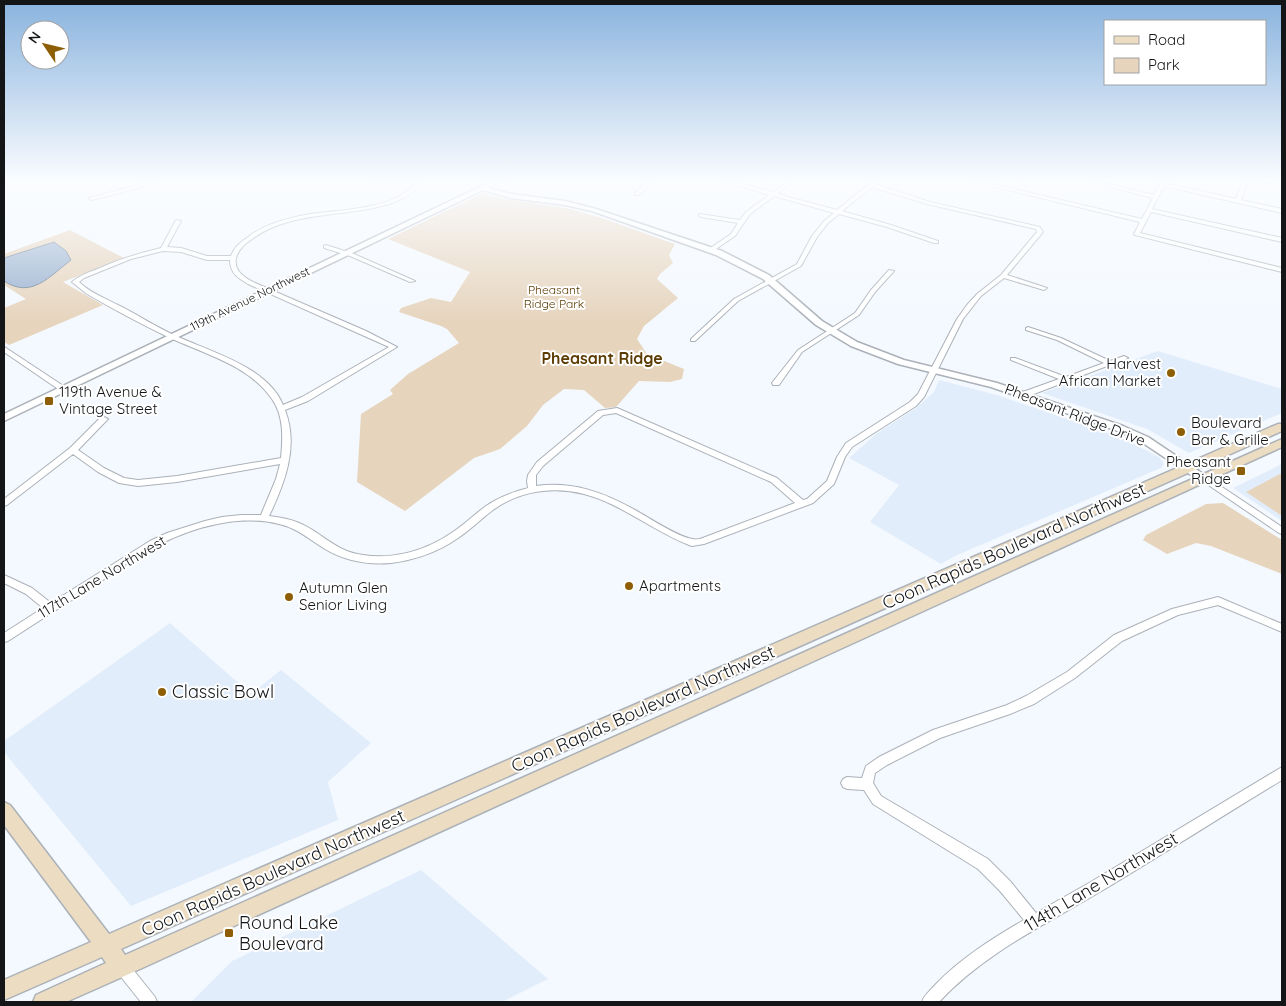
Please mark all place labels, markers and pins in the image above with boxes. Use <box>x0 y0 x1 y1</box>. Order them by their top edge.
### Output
place label: Harvest African Market <box>1059 354 1161 390</box>
marker: Harvest African Market <box>1165 367 1177 379</box>
place label: 119th Avenue & Vintage Street <box>59 382 162 418</box>
marker: 119th Avenue & Vintage Street <box>43 395 55 407</box>
place label: Boulevard Bar & Grille <box>1191 413 1269 449</box>
marker: Boulevard Bar & Grille <box>1175 426 1187 438</box>
place label: Pheasant Ridge <box>1166 452 1231 488</box>
marker: Pheasant Ridge <box>1235 465 1247 477</box>
place label: Apartments <box>639 576 721 595</box>
place label: Autumn Glen Senior Living <box>299 578 388 614</box>
marker: Apartments <box>623 580 635 592</box>
marker: Autumn Glen Senior Living <box>283 591 295 603</box>
place label: Classic Bowl <box>172 680 274 703</box>
marker: Classic Bowl <box>156 686 168 698</box>
place label: Round Lake Boulevard <box>239 911 338 955</box>
marker: Round Lake Boulevard <box>223 927 235 939</box>

